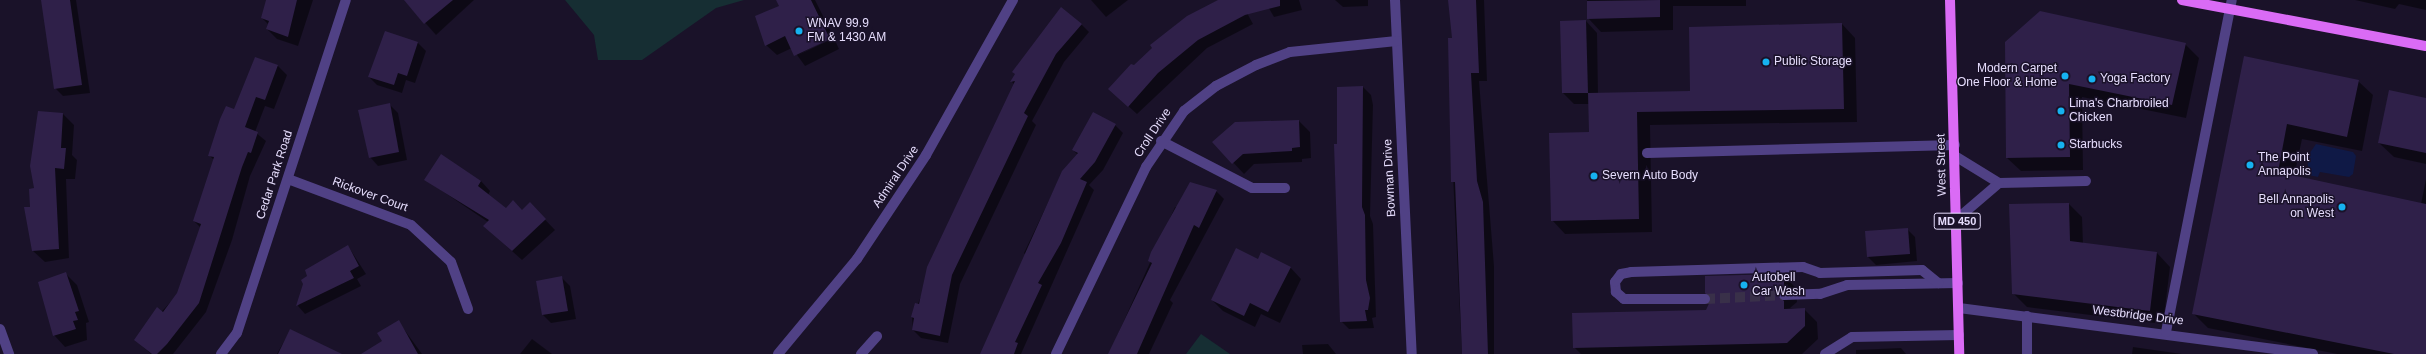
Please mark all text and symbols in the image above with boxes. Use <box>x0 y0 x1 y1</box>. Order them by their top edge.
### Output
place label: WNAV 99.9 FM & 1430 AM <box>807 17 887 45</box>
marker: WNAV 99.9 FM & 1430 AM <box>794 26 804 36</box>
place label: Public Storage <box>1774 55 1852 69</box>
marker: Public Storage <box>1761 57 1771 67</box>
place label: Modern Carpet One Floor & Home <box>1957 62 2057 90</box>
marker: Modern Carpet One Floor & Home <box>2060 71 2070 81</box>
place label: Yoga Factory <box>2100 72 2170 86</box>
marker: Yoga Factory <box>2087 74 2097 84</box>
place label: Lima's Charbroiled Chicken <box>2069 97 2169 125</box>
street label: Croll Drive <box>1131 106 1175 160</box>
marker: Lima's Charbroiled Chicken <box>2056 106 2066 116</box>
street label: Cedar Park Road <box>254 129 296 221</box>
street label: West Street <box>1934 134 1950 196</box>
place label: Starbucks <box>2069 138 2122 152</box>
street label: Bowman Drive <box>1381 139 1399 217</box>
marker: Starbucks <box>2056 140 2066 150</box>
street label: Admiral Drive <box>870 143 922 211</box>
place label: The Point Annapolis <box>2258 151 2311 179</box>
marker: The Point Annapolis <box>2245 160 2255 170</box>
place label: Severn Auto Body <box>1602 169 1699 183</box>
marker: Severn Auto Body <box>1589 171 1599 181</box>
street label: Rickover Court <box>330 175 410 215</box>
place label: Bell Annapolis on West <box>2258 193 2334 221</box>
marker: Bell Annapolis on West <box>2337 202 2347 212</box>
road number: MD 450 <box>1933 212 1981 230</box>
place label: Autobell Car Wash <box>1752 271 1805 299</box>
marker: Autobell Car Wash <box>1739 280 1749 290</box>
street label: Westbridge Drive <box>2092 303 2184 329</box>

